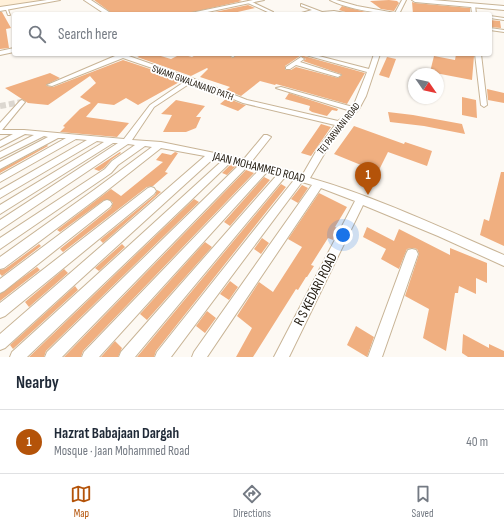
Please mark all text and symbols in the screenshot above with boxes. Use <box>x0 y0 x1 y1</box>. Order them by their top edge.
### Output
search box <box>12 12 492 56</box>
icon: search <box>26 23 48 45</box>
text: Search here <box>58 25 118 44</box>
street label: SWAMI GWALANAND PATH <box>150 63 235 103</box>
north arrow <box>408 68 444 104</box>
street label: TEJ PARWANI ROAD <box>315 100 363 157</box>
street label: JAAN MOHAMMED ROAD <box>210 149 307 186</box>
pin: 1 <box>355 162 381 195</box>
your location <box>333 225 353 245</box>
street label: R S KEDARI ROAD <box>290 250 341 328</box>
text: Nearby <box>16 373 59 393</box>
text: Hazrat Babajaan Dargah <box>54 424 179 443</box>
text: 1 <box>26 434 32 450</box>
text: 40 m <box>466 434 488 450</box>
text: Mosque · Jaan Mohammed Road <box>54 443 190 459</box>
tab: Map <box>70 483 92 520</box>
tab: Directions <box>233 483 271 520</box>
tab: Saved <box>412 483 434 520</box>

